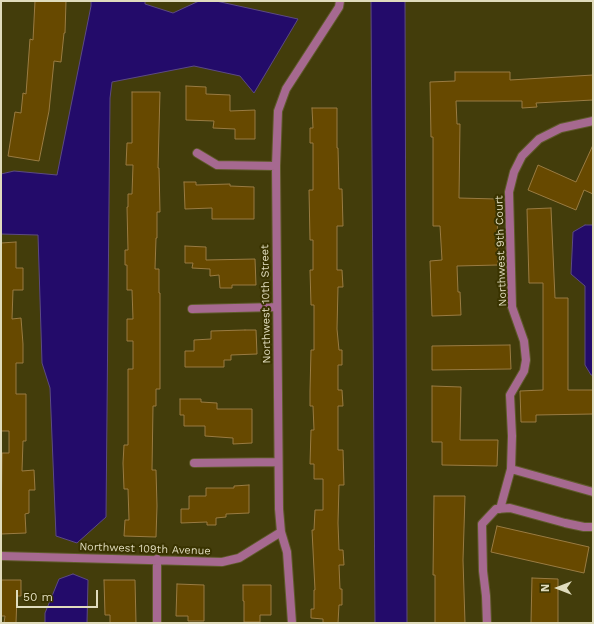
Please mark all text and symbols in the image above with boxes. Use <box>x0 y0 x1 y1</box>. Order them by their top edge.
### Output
street label: Northwest 9th Court <box>492 195 510 307</box>
street label: Northwest 10th Street <box>258 244 274 364</box>
street label: Northwest 109th Avenue <box>79 540 211 558</box>
north arrow <box>538 568 578 608</box>
scale bar <box>18 582 100 608</box>
text: N <box>539 584 552 592</box>
text: 50 m <box>23 590 53 604</box>

